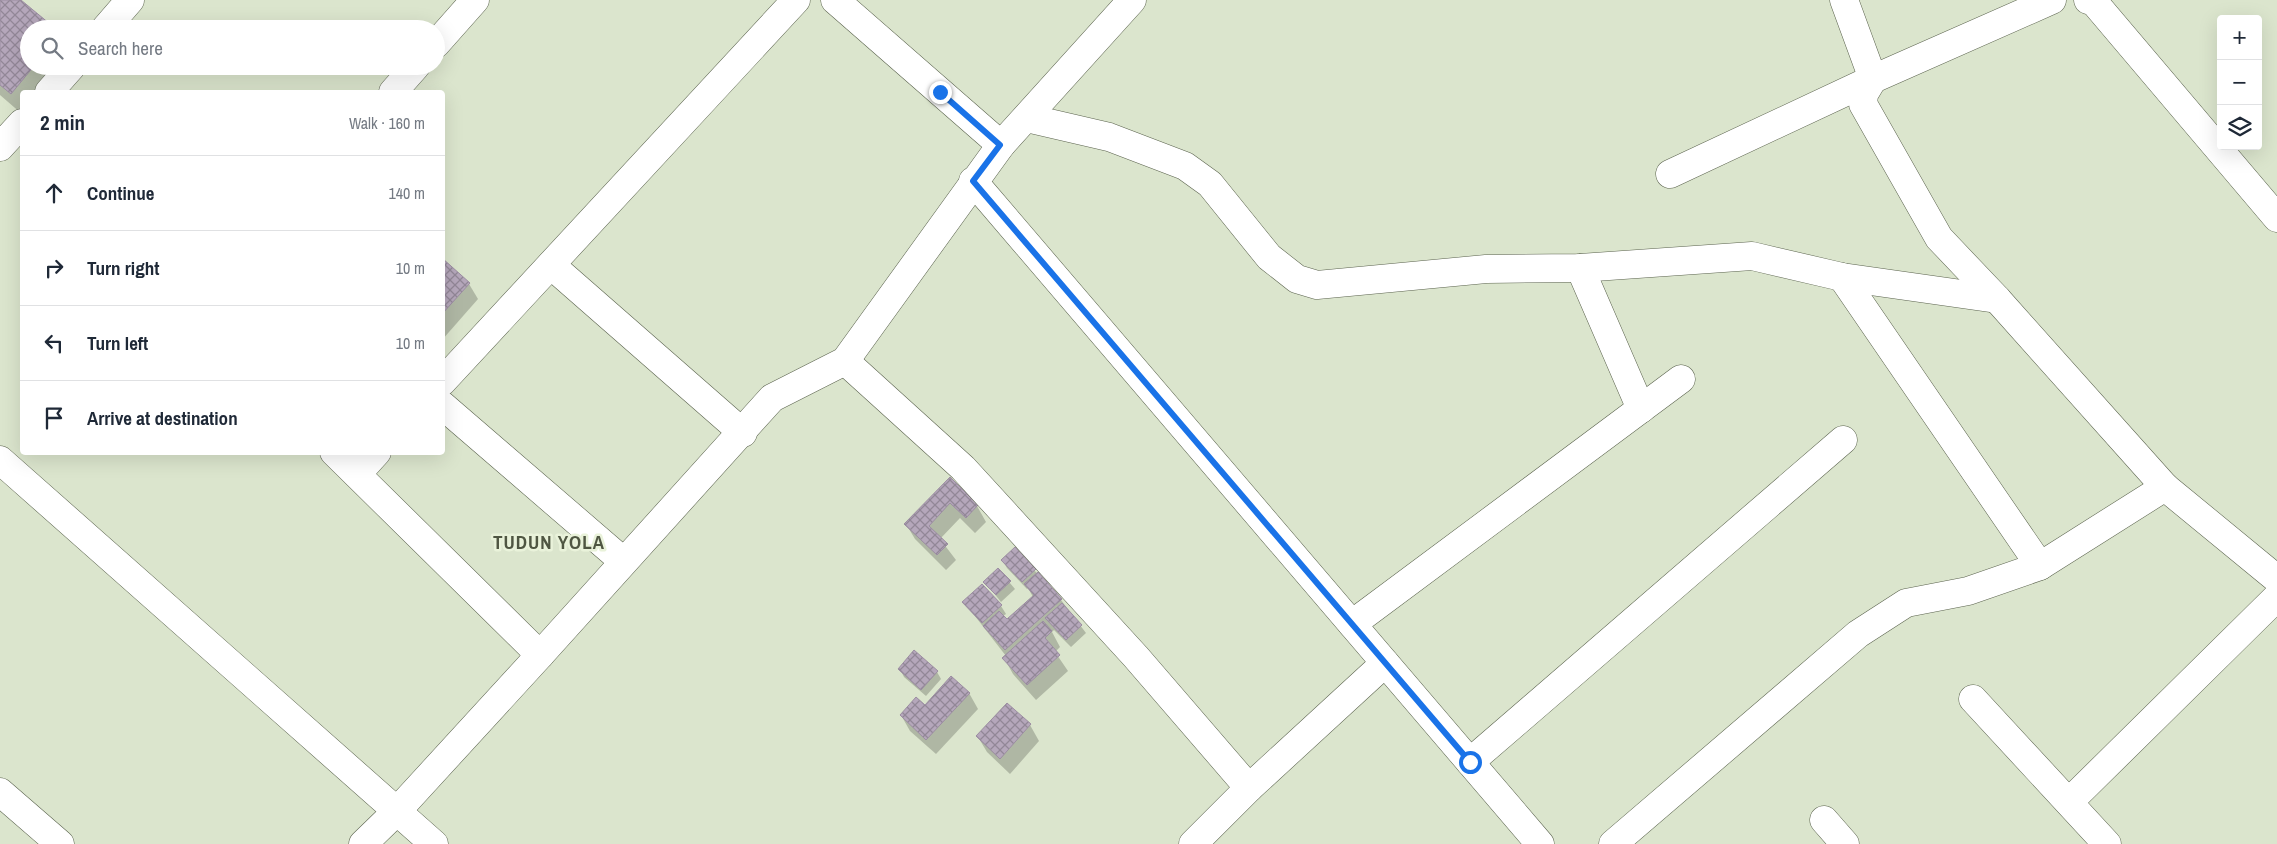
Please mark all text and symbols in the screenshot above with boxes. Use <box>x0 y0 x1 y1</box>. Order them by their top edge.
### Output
map controls <box>2217 15 2262 150</box>
button: + <box>2217 15 2262 60</box>
search box <box>20 20 445 75</box>
icon: search <box>38 34 66 62</box>
text: Search here <box>78 35 163 61</box>
button: − <box>2217 60 2262 105</box>
route end <box>929 81 952 104</box>
button: layers <box>2217 105 2262 150</box>
text: 2 min <box>40 108 85 137</box>
text: Walk · 160 m <box>349 112 425 134</box>
icon: ahead <box>40 179 68 207</box>
text: Continue <box>87 180 155 206</box>
text: 140 m <box>389 182 425 204</box>
icon: right <box>40 254 68 282</box>
text: Turn right <box>87 255 159 281</box>
text: 10 m <box>396 257 425 279</box>
icon: left <box>40 329 68 357</box>
text: Turn left <box>87 330 148 356</box>
text: 10 m <box>396 332 425 354</box>
icon: arrive <box>40 404 68 432</box>
text: Arrive at destination <box>87 405 238 431</box>
district label: TUDUN YOLA <box>493 529 605 555</box>
route start <box>1459 751 1482 774</box>

